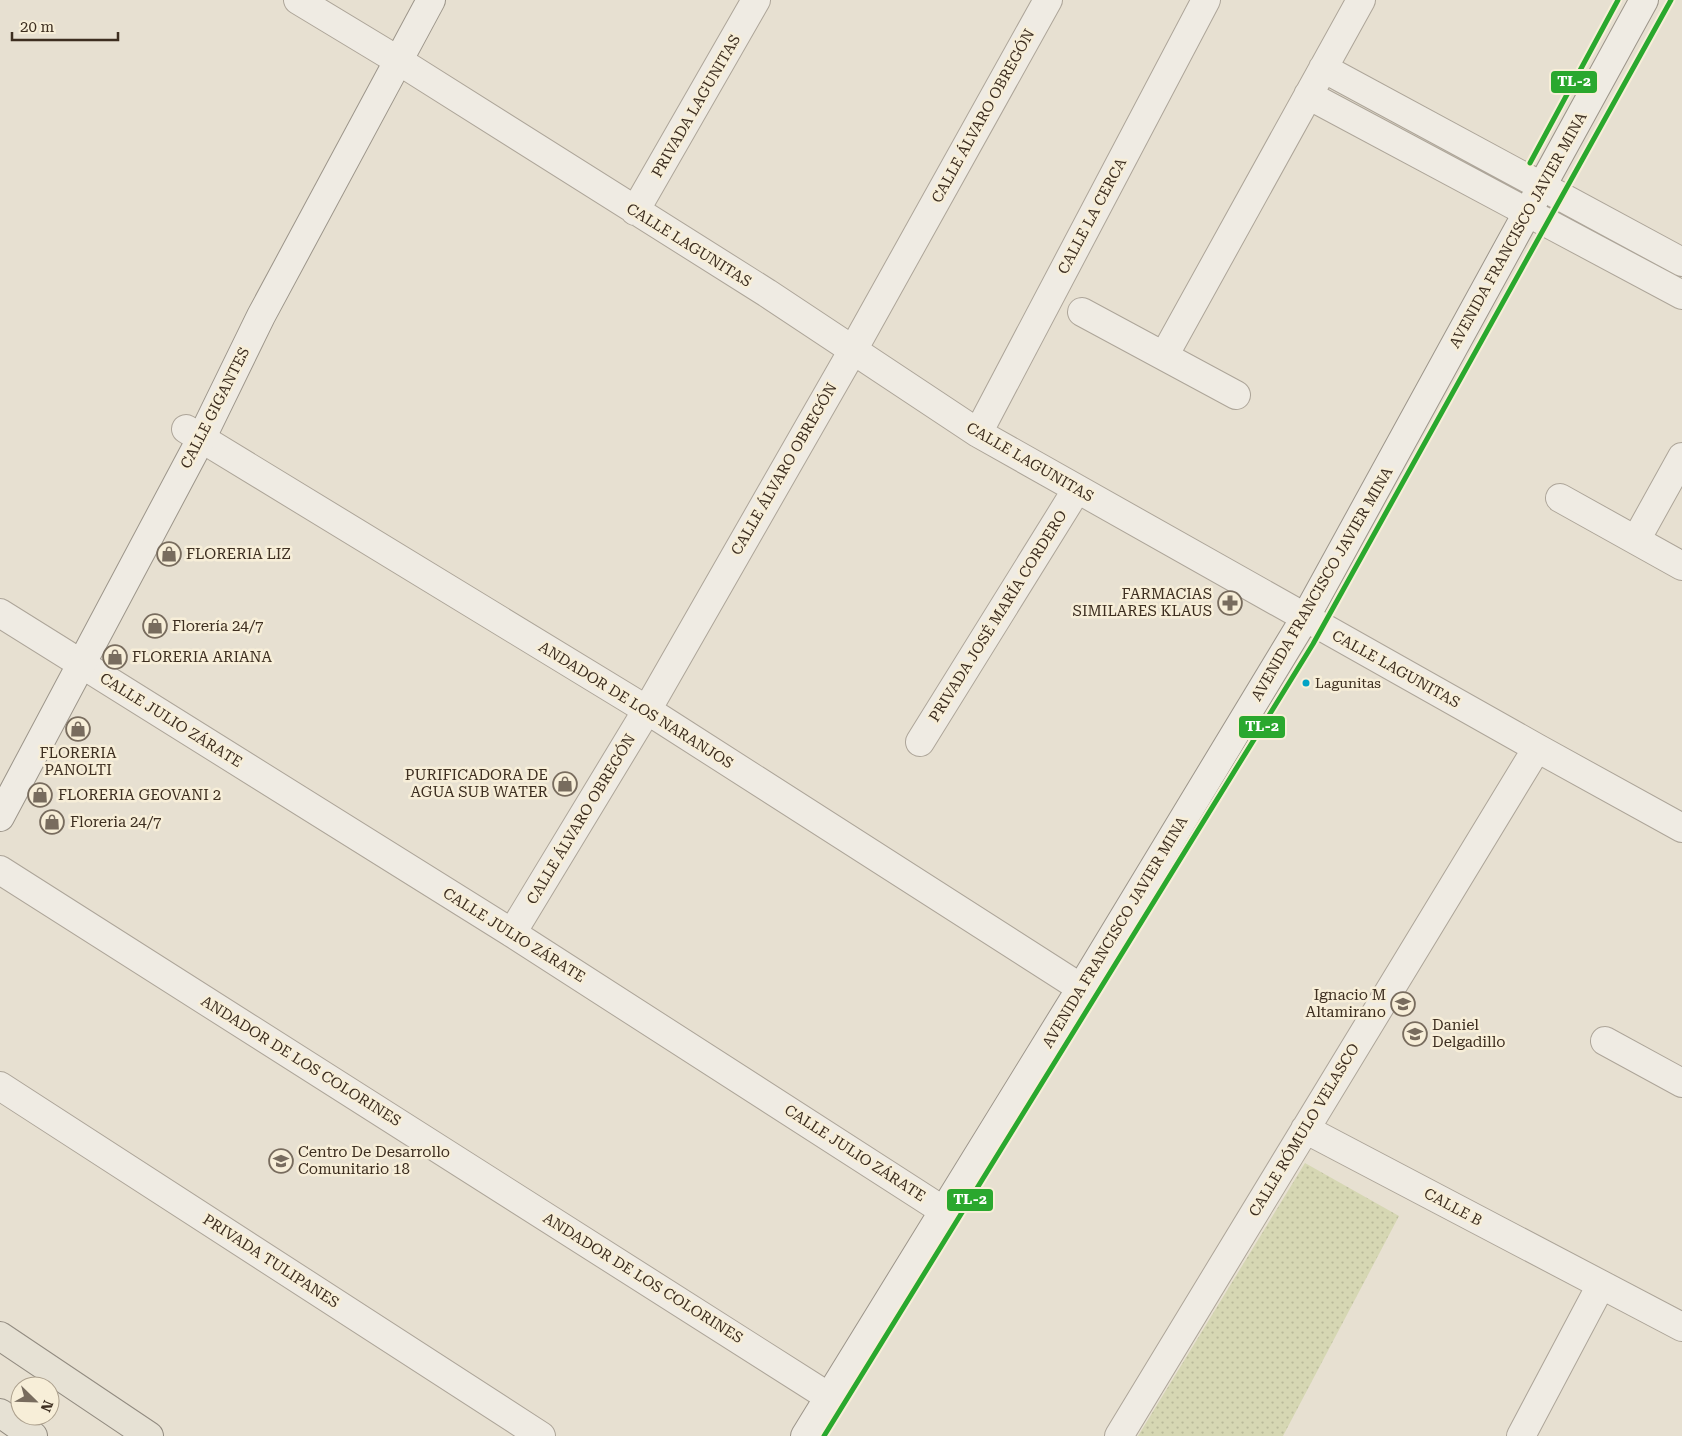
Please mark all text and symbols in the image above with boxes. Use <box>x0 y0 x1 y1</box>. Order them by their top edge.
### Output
scale bar <box>12 10 119 42</box>
text: 20 m <box>20 18 55 36</box>
street label: CALLE ÁLVARO OBREGÓN <box>927 26 1038 206</box>
street label: PRIVADA LAGUNITAS <box>648 31 744 181</box>
line badge: TL-2 <box>1550 70 1598 94</box>
text: TL-2 <box>1557 73 1591 89</box>
street label: AVENIDA FRANCISCO JAVIER MINA <box>1445 108 1591 351</box>
street label: CALLE LA CERCA <box>1054 154 1130 277</box>
street label: CALLE LAGUNITAS <box>623 199 755 291</box>
street label: CALLE GIGANTES <box>177 344 253 472</box>
street label: CALLE ÁLVARO OBREGÓN <box>726 379 841 558</box>
street label: CALLE LAGUNITAS <box>963 418 1097 506</box>
street label: AVENIDA FRANCISCO JAVIER MINA <box>1247 464 1397 704</box>
street label: PRIVADA JOSÉ MARÍA CORDERO <box>925 507 1071 725</box>
shop icon: FLORERIA LIZ <box>156 541 182 567</box>
place label: FLORERIA LIZ <box>186 545 291 563</box>
place label: FARMACIAS SIMILARES KLAUS <box>1073 585 1212 620</box>
pharmacy icon: FARMACIAS SIMILARES KLAUS <box>1217 590 1243 616</box>
shop icon: Florería 24/7 <box>142 613 168 639</box>
place label: Florería 24/7 <box>172 617 263 635</box>
street label: CALLE LAGUNITAS <box>1329 626 1463 712</box>
street label: ANDADOR DE LOS NARANJOS <box>535 638 737 772</box>
shop icon: FLORERIA ARIANA <box>102 644 128 670</box>
place label: FLORERIA ARIANA <box>132 648 272 666</box>
street label: CALLE JULIO ZÁRATE <box>97 669 245 771</box>
place label: Lagunitas <box>1315 675 1381 691</box>
marker: Lagunitas <box>1301 678 1311 688</box>
line badge: TL-2 <box>1238 715 1286 739</box>
shop icon: FLORERIA PANOLTI <box>65 716 91 742</box>
text: TL-2 <box>1245 718 1279 734</box>
street label: CALLE ÁLVARO OBREGÓN <box>522 730 639 908</box>
place label: FLORERIA PANOLTI <box>40 744 117 779</box>
place label: PURIFICADORA DE AGUA SUB WATER <box>405 766 549 801</box>
shop icon: PURIFICADORA DE AGUA SUB WATER <box>552 771 578 797</box>
shop icon: FLORERIA GEOVANI 2 <box>27 782 53 808</box>
place label: FLORERIA GEOVANI 2 <box>58 786 221 804</box>
shop icon: Floreria 24/7 <box>39 809 65 835</box>
place label: Floreria 24/7 <box>70 813 161 831</box>
street label: AVENIDA FRANCISCO JAVIER MINA <box>1039 813 1192 1051</box>
street label: CALLE JULIO ZÁRATE <box>440 884 588 986</box>
place label: Ignacio M Altamirano <box>1306 986 1386 1021</box>
school or university icon: Ignacio M Altamirano <box>1390 991 1416 1017</box>
street label: ANDADOR DE LOS COLORINES <box>198 992 404 1130</box>
place label: Daniel Delgadillo <box>1432 1016 1506 1051</box>
school or university icon: Daniel Delgadillo <box>1402 1021 1428 1047</box>
street label: CALLE RÓMULO VELASCO <box>1244 1039 1363 1220</box>
street label: CALLE JULIO ZÁRATE <box>781 1101 929 1205</box>
place label: Centro De Desarrollo Comunitario 18 <box>298 1143 450 1178</box>
school or university icon: Centro De Desarrollo Comunitario 18 <box>268 1148 294 1174</box>
street label: CALLE B <box>1421 1184 1485 1230</box>
line badge: TL-2 <box>946 1188 994 1212</box>
text: TL-2 <box>953 1191 987 1207</box>
street label: ANDADOR DE LOS COLORINES <box>540 1209 746 1347</box>
street label: PRIVADA TULIPANES <box>199 1210 343 1312</box>
north arrow <box>10 1376 60 1426</box>
text: N <box>37 1398 56 1414</box>

